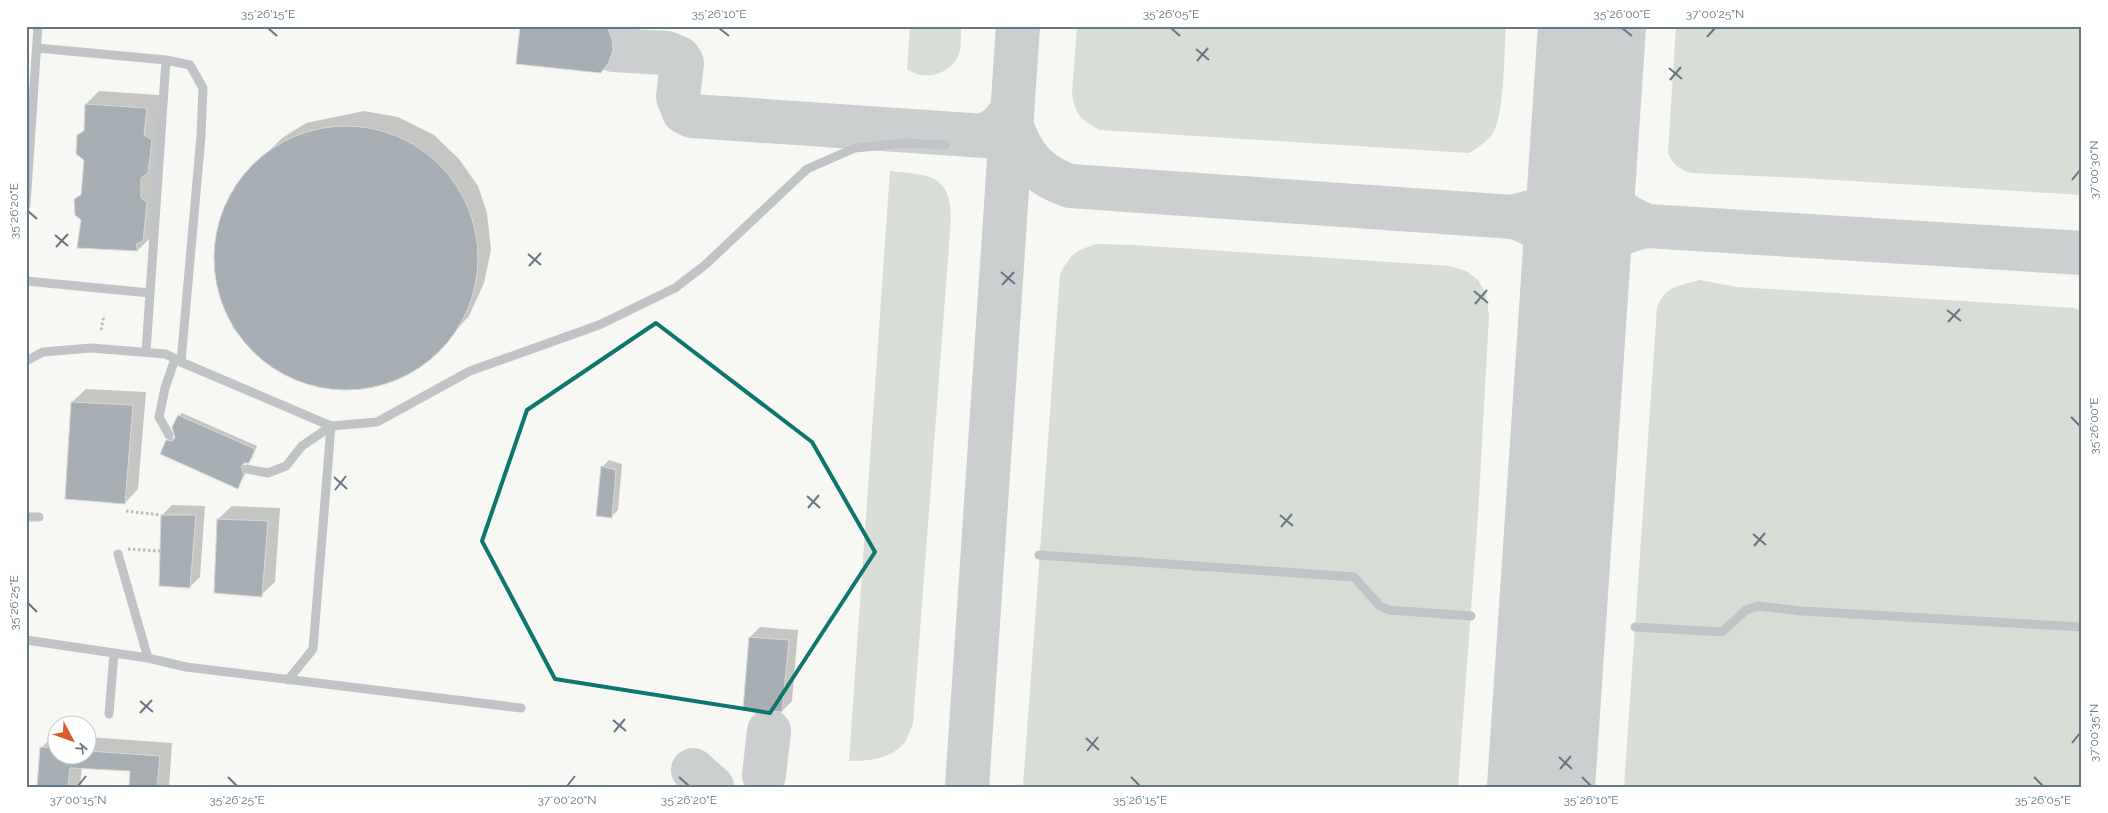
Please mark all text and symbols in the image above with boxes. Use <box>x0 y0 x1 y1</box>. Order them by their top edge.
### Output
text: 35°26'15"E <box>241 7 295 21</box>
text: 35°26'10"E <box>691 7 747 21</box>
text: 35°26'05"E <box>1143 7 1199 21</box>
text: 35°26'00"E <box>1593 7 1651 21</box>
text: 37°00'25"N <box>1686 7 1744 21</box>
text: 37°00'30"N <box>2087 140 2101 200</box>
text: 35°26'20"E <box>7 183 21 239</box>
text: 35°26'00"E <box>2087 397 2101 455</box>
text: 35°26'25"E <box>7 575 21 631</box>
text: 37°00'35"N <box>2087 704 2101 762</box>
north arrow <box>48 716 98 766</box>
text: K <box>72 740 91 758</box>
text: 37°00'15"N <box>49 793 107 807</box>
text: 35°26'25"E <box>209 793 265 807</box>
text: 37°00'20"N <box>537 793 597 807</box>
text: 35°26'20"E <box>661 793 717 807</box>
text: 35°26'15"E <box>1113 793 1167 807</box>
text: 35°26'10"E <box>1563 793 1619 807</box>
text: 35°26'05"E <box>2015 793 2071 807</box>

